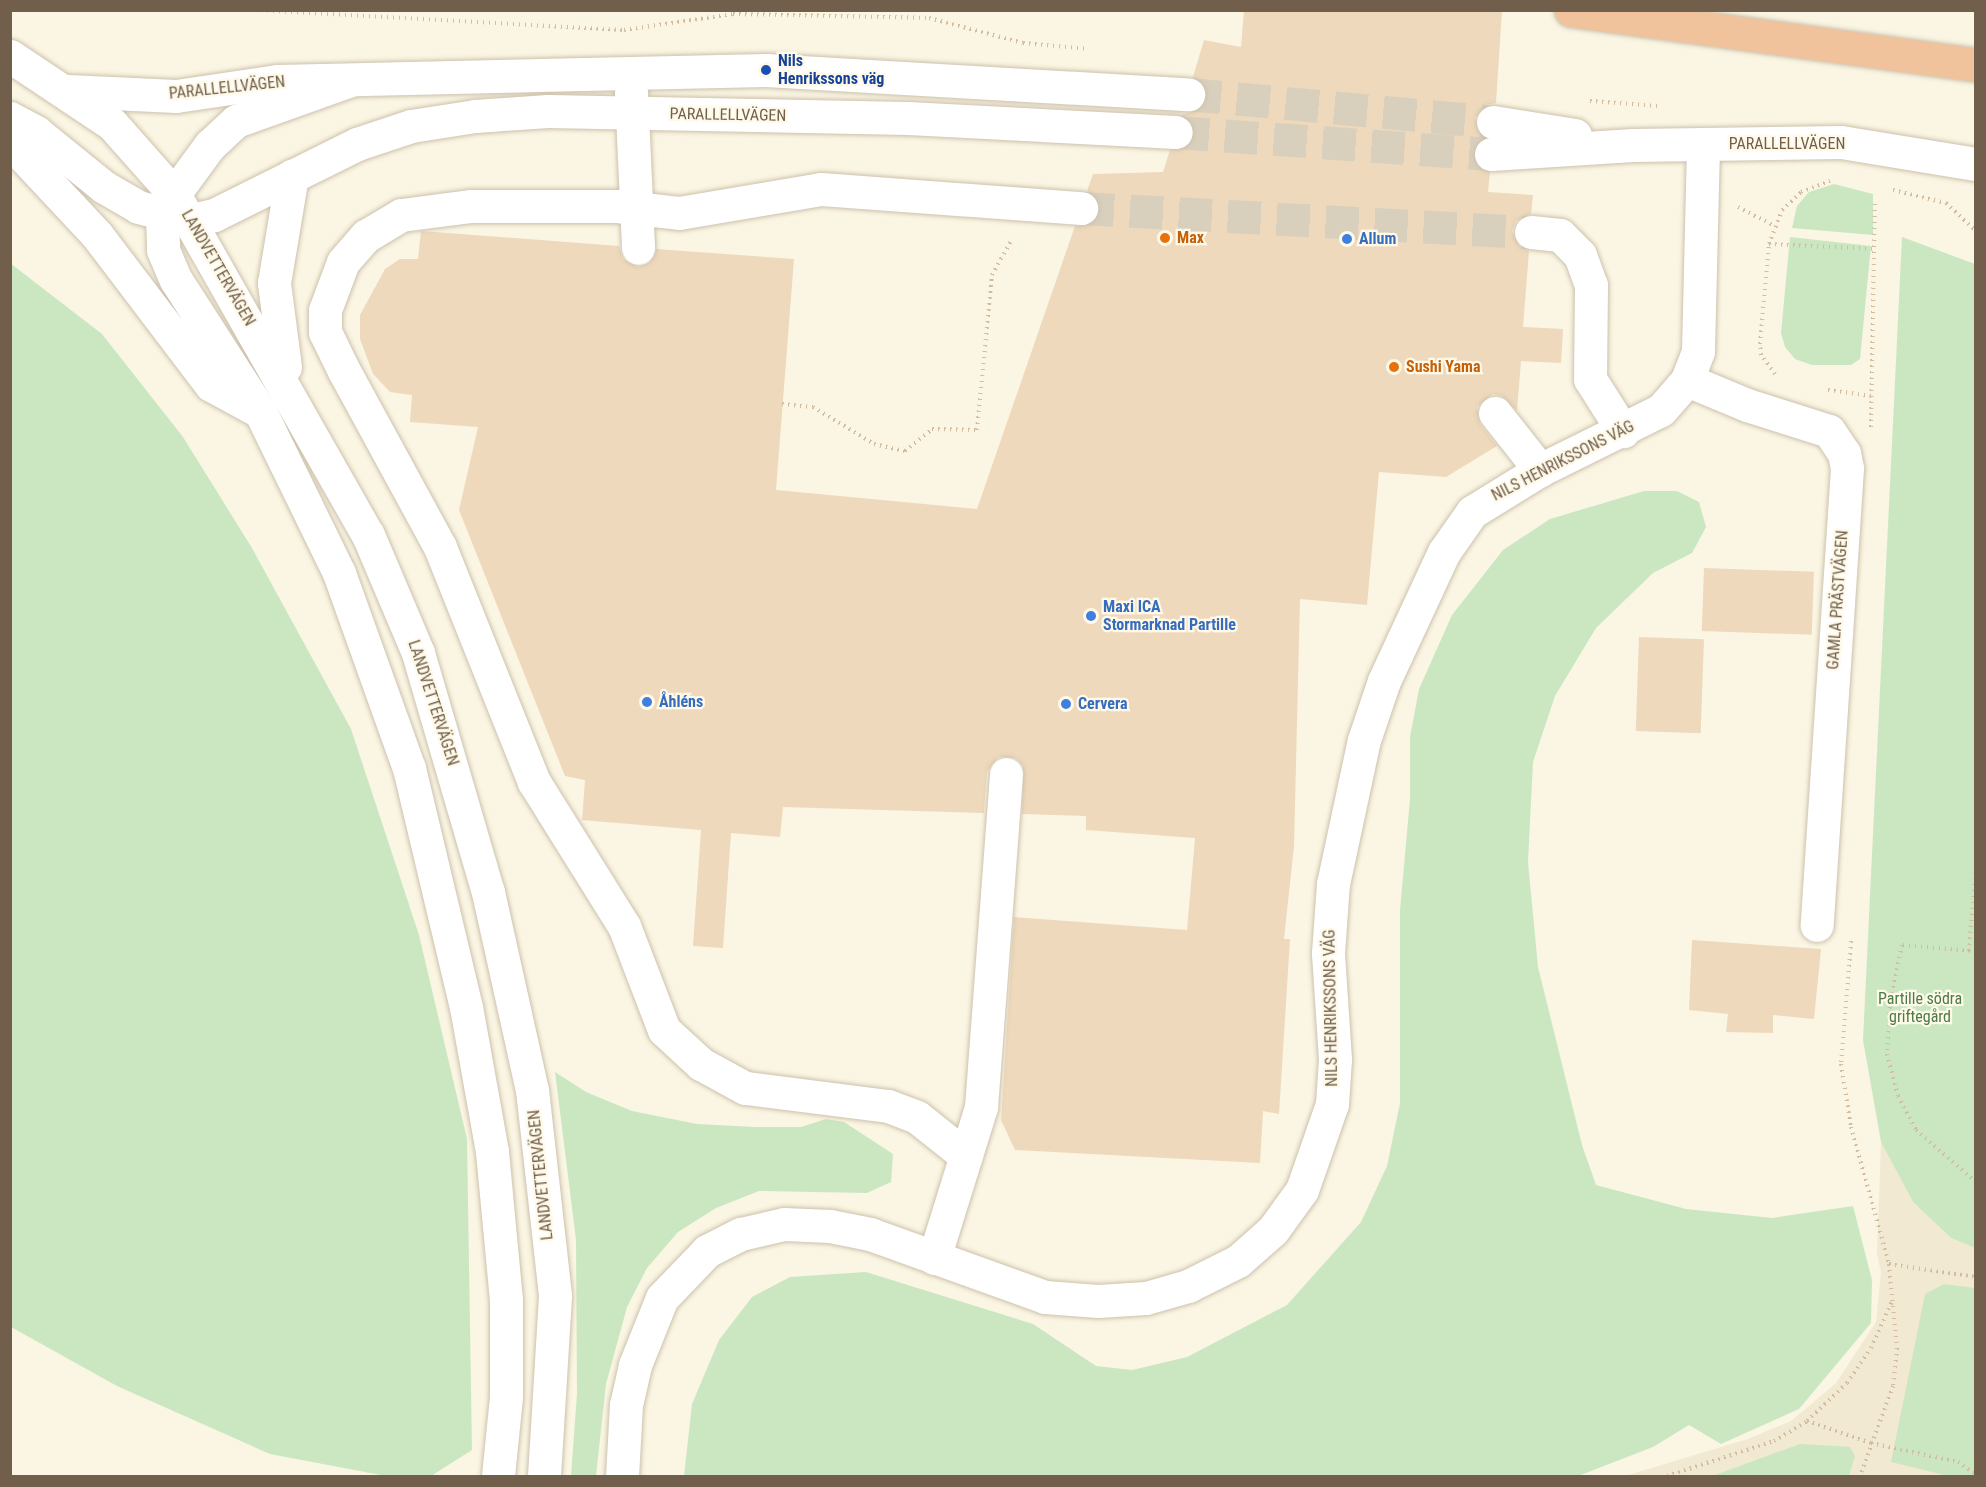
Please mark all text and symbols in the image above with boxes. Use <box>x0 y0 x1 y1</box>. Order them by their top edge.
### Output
place label: Nils Henrikssons väg <box>778 51 884 89</box>
marker: Nils Henrikssons väg <box>759 63 773 77</box>
street label: PARALLELLVÄGEN <box>168 72 286 104</box>
street label: PARALLELLVÄGEN <box>670 104 786 126</box>
street label: PARALLELLVÄGEN <box>1729 134 1845 154</box>
street label: LANDVETTERVÄGEN <box>177 207 259 329</box>
place label: Max <box>1177 228 1204 248</box>
place label: Allum <box>1359 229 1396 249</box>
marker: Max <box>1158 231 1172 245</box>
marker: Allum <box>1340 232 1354 246</box>
place label: Sushi Yama <box>1406 357 1480 377</box>
marker: Sushi Yama <box>1387 360 1401 374</box>
street label: NILS HENRIKSSONS VÄG <box>1488 417 1638 505</box>
street label: GAMLA PRÄSTVÄGEN <box>1824 530 1852 670</box>
place label: Maxi ICA Stormarknad Partille <box>1103 597 1236 635</box>
marker: Maxi ICA Stormarknad Partille <box>1084 609 1098 623</box>
street label: LANDVETTERVÄGEN <box>404 638 462 768</box>
place label: Åhléns <box>659 692 703 712</box>
place label: Cervera <box>1078 694 1128 714</box>
marker: Åhléns <box>640 695 654 709</box>
marker: Cervera <box>1059 697 1073 711</box>
street label: NILS HENRIKSSONS VÄG <box>1320 929 1342 1087</box>
park label: Partille södra griftegård <box>1878 989 1962 1027</box>
street label: LANDVETTERVÄGEN <box>525 1109 557 1241</box>

